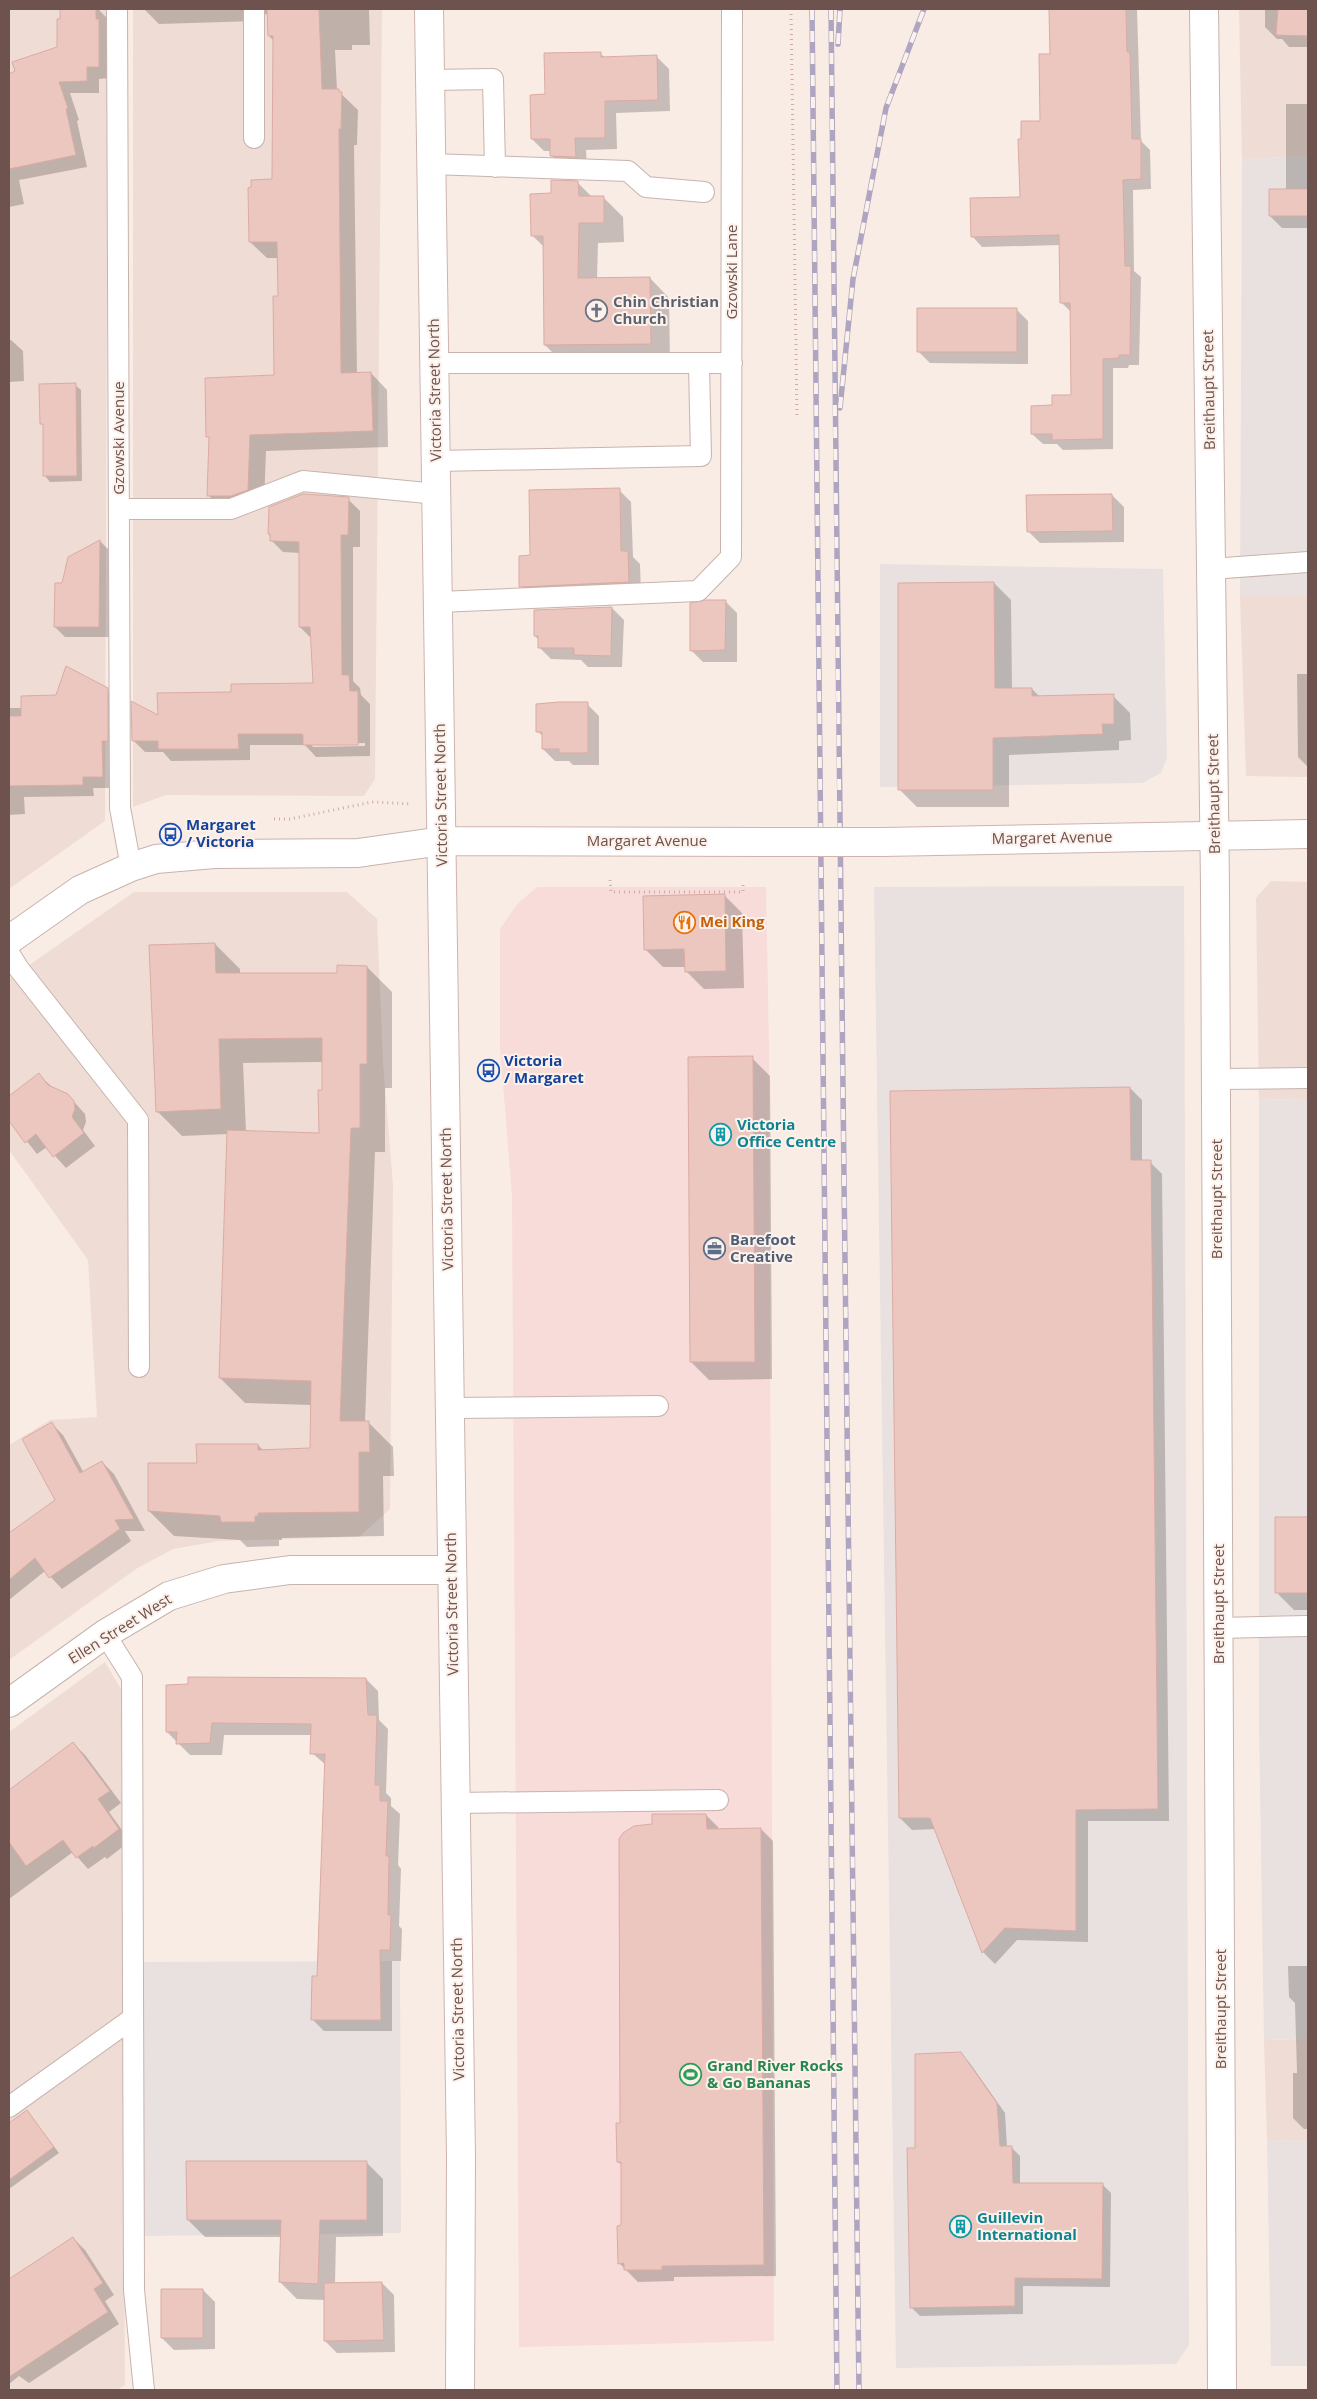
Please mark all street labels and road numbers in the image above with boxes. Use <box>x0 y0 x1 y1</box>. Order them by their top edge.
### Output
street label: Gzowski Lane <box>721 224 741 320</box>
street label: Victoria Street North <box>423 318 445 462</box>
street label: Breithaupt Street <box>1197 330 1219 450</box>
street label: Gzowski Avenue <box>108 381 128 495</box>
street label: Victoria Street North <box>429 723 451 867</box>
street label: Breithaupt Street <box>1202 734 1224 854</box>
street label: Margaret Avenue <box>992 826 1112 848</box>
street label: Margaret Avenue <box>587 830 707 850</box>
street label: Victoria Street North <box>435 1127 457 1271</box>
street label: Breithaupt Street <box>1206 1139 1226 1259</box>
street label: Victoria Street North <box>440 1532 462 1676</box>
street label: Breithaupt Street <box>1208 1544 1228 1664</box>
street label: Ellen Street West <box>64 1588 175 1668</box>
street label: Victoria Street North <box>446 1937 468 2081</box>
street label: Breithaupt Street <box>1210 1949 1230 2069</box>

